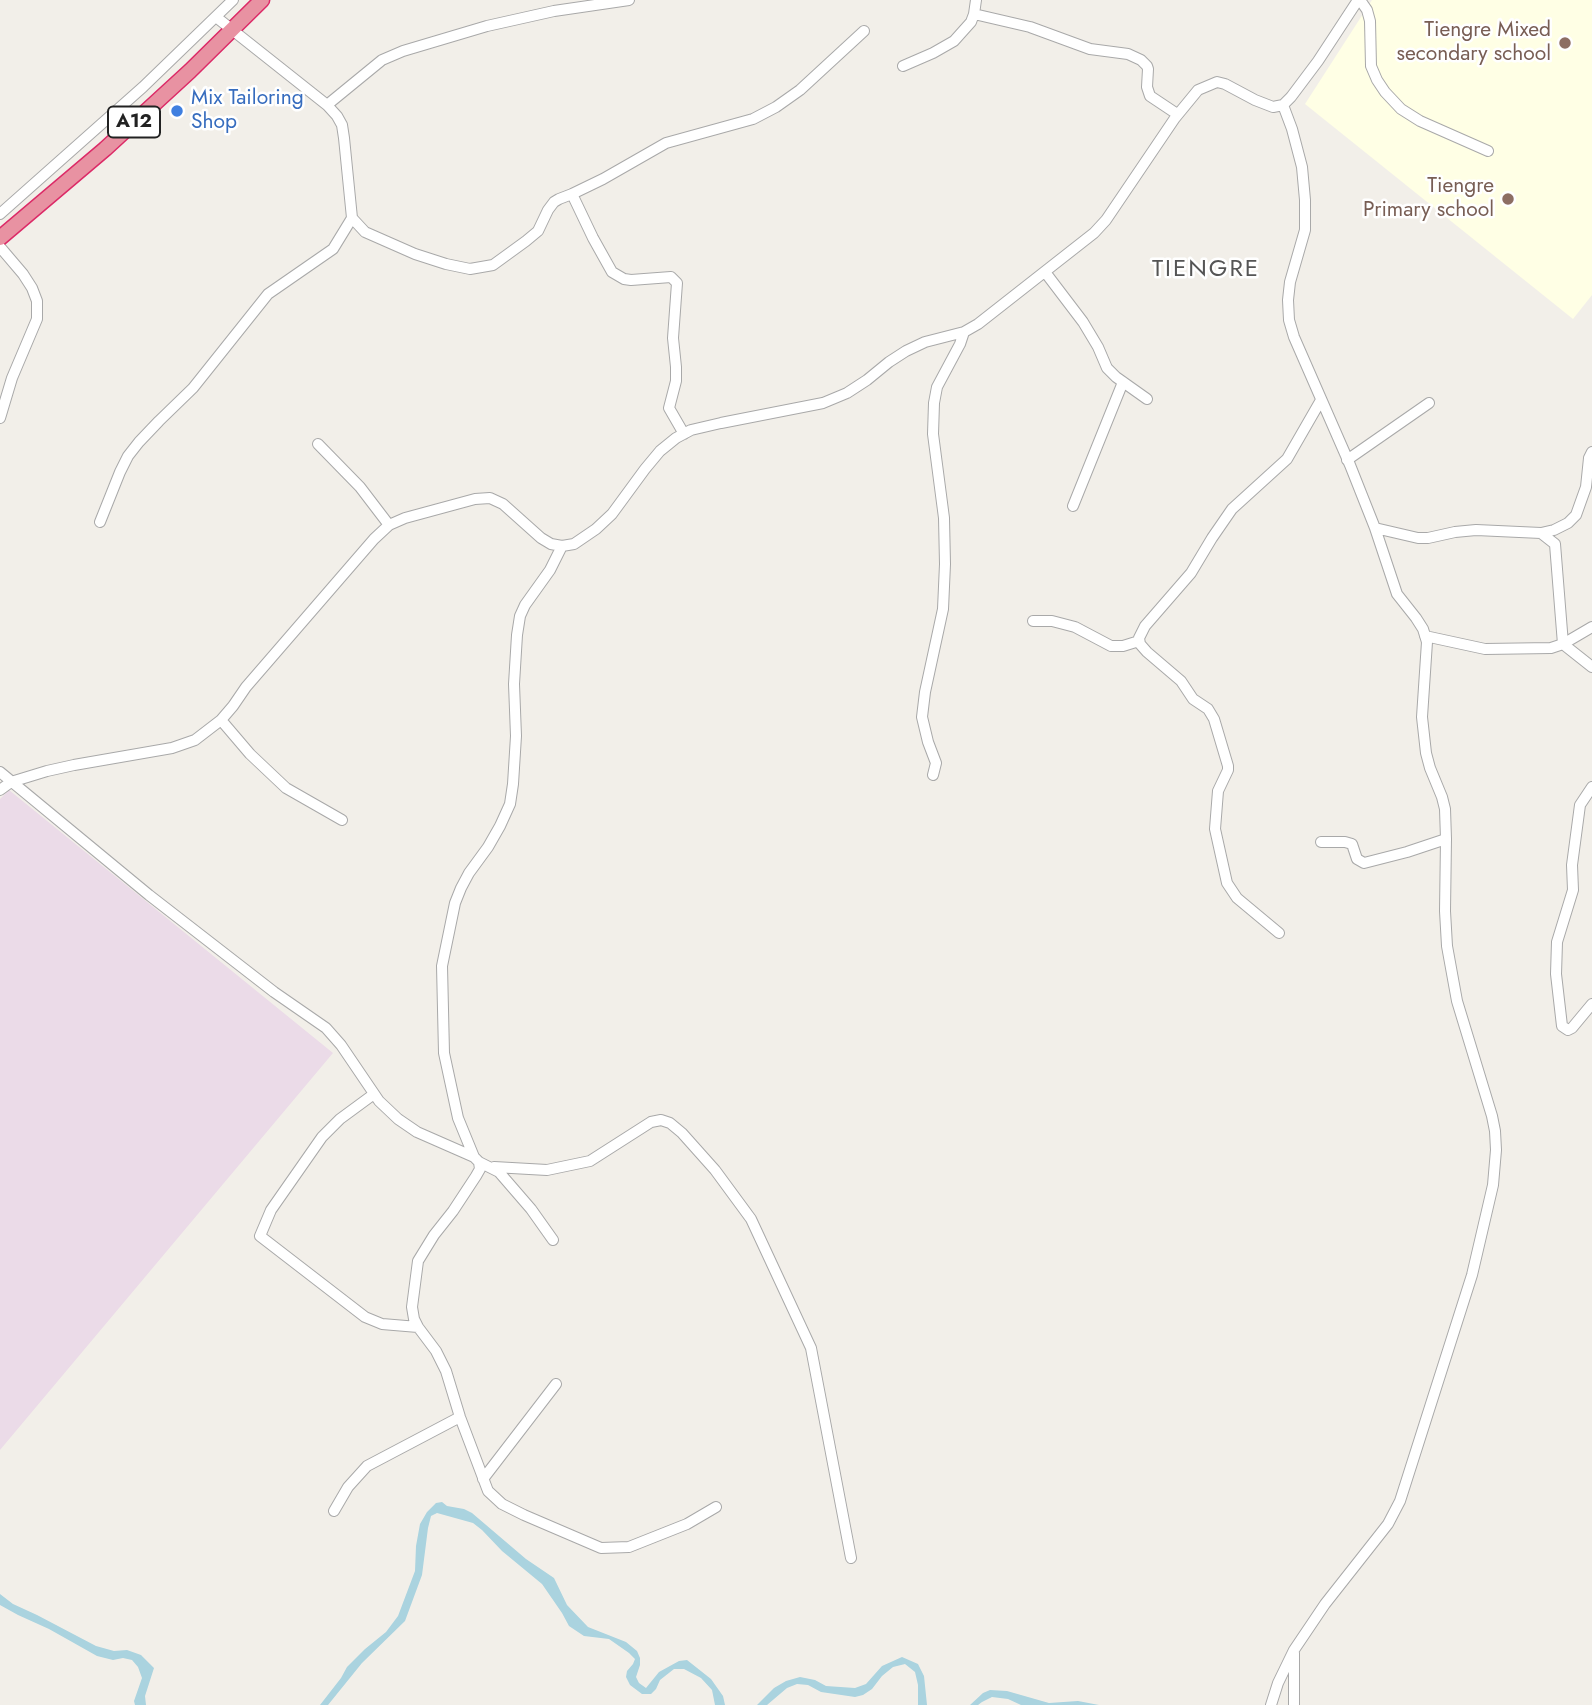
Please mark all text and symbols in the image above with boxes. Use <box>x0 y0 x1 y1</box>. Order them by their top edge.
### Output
place label: Tiengre Mixed secondary school <box>1396 18 1551 68</box>
marker: Tiengre Mixed secondary school <box>1557 35 1573 51</box>
place label: Mix Tailoring Shop <box>191 86 304 136</box>
marker: Mix Tailoring Shop <box>169 103 185 119</box>
road number: A12 <box>108 106 160 138</box>
place label: Tiengre Primary school <box>1363 174 1494 224</box>
marker: Tiengre Primary school <box>1500 191 1516 207</box>
district label: TIENGRE <box>1153 256 1259 284</box>

